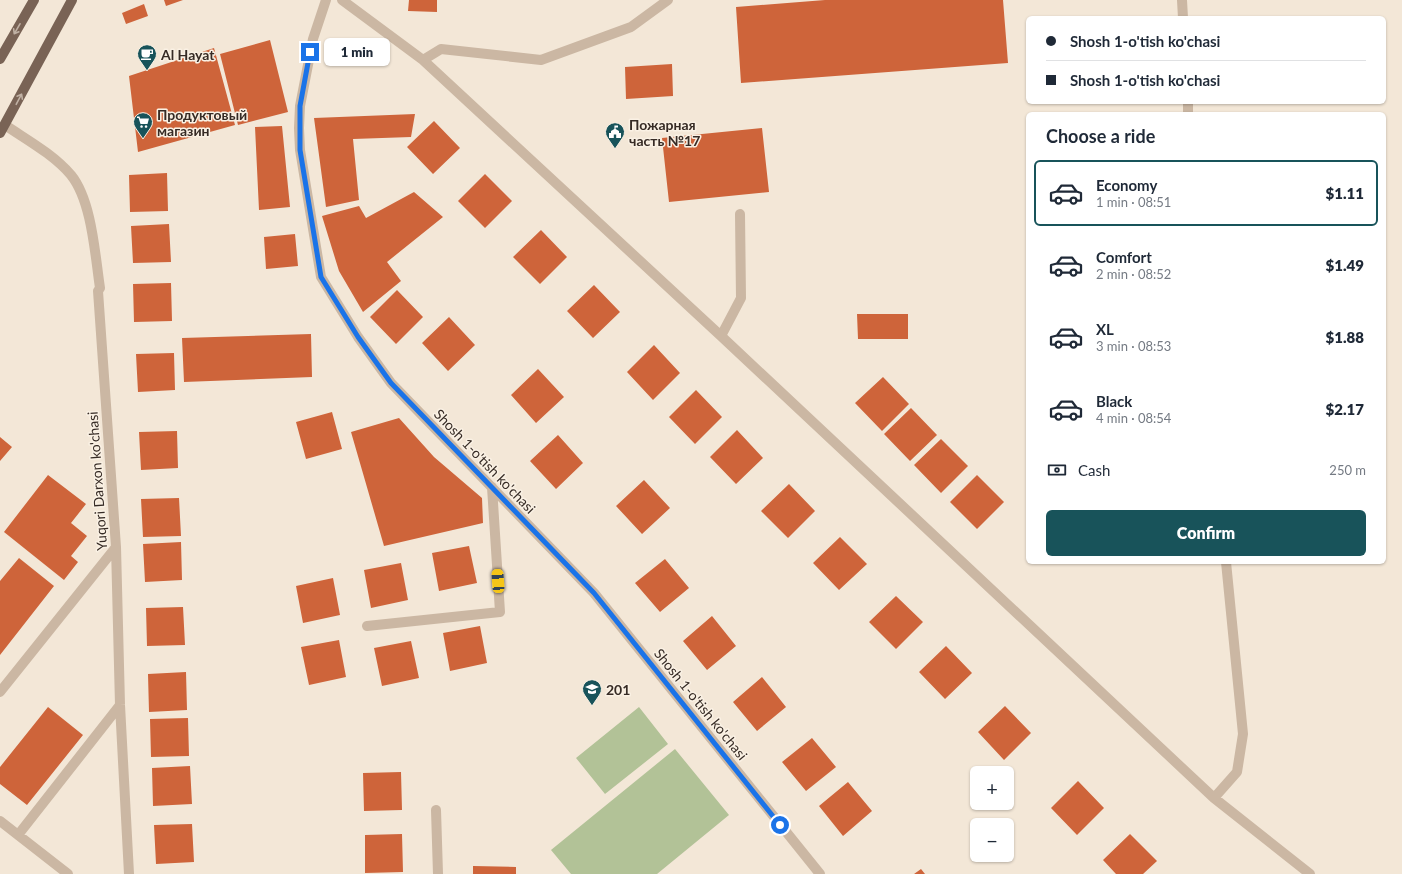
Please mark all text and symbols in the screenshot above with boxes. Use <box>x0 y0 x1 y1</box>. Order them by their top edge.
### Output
one-way arrow <box>13 23 21 35</box>
text: Shosh 1-o'tish ko'chasi <box>1070 32 1220 50</box>
callout: 1 min <box>324 38 390 66</box>
cafe icon: Al Hayat <box>136 43 158 71</box>
route end <box>301 43 319 61</box>
text: 1 min <box>341 44 373 60</box>
place label: Al Hayat <box>160 46 215 63</box>
text: Shosh 1-o'tish ko'chasi <box>1070 71 1220 89</box>
one-way arrow <box>16 93 23 105</box>
place label: Продуктовый магазин <box>157 106 247 139</box>
supermarket icon: Продуктовый магазин <box>132 111 154 139</box>
place label: Пожарная часть №17 <box>629 116 700 149</box>
public building icon: Пожарная часть №17 <box>604 121 626 149</box>
text: Choose a ride <box>1046 125 1155 147</box>
icon: car <box>1048 175 1084 211</box>
text: Economy <box>1096 176 1157 194</box>
text: $1.11 <box>1326 184 1364 202</box>
text: 1 min · 08:51 <box>1096 194 1171 210</box>
icon: car <box>1048 247 1084 283</box>
text: Comfort <box>1096 248 1152 266</box>
text: $1.49 <box>1326 256 1364 274</box>
text: 2 min · 08:52 <box>1096 266 1171 282</box>
icon: car <box>1048 319 1084 355</box>
text: XL <box>1096 320 1114 338</box>
text: $1.88 <box>1326 328 1364 346</box>
text: 3 min · 08:53 <box>1096 338 1171 354</box>
icon: car <box>1048 391 1084 427</box>
text: Black <box>1096 392 1132 410</box>
text: $2.17 <box>1326 400 1364 418</box>
street label: Shosh 1-o'tish ko'chasi <box>431 405 539 517</box>
text: 4 min · 08:54 <box>1096 410 1171 426</box>
street label: Yuqori Darxon ko'chasi <box>84 411 110 551</box>
icon: cash <box>1046 459 1068 481</box>
text: Cash <box>1078 461 1110 479</box>
text: 250 m <box>1329 462 1366 478</box>
button: Confirm <box>1046 510 1366 556</box>
car <box>491 569 505 593</box>
street label: Shosh 1-o'tish ko'chasi <box>651 645 751 763</box>
school or university icon: 201 <box>581 678 603 706</box>
place label: 201 <box>606 681 630 698</box>
map controls <box>970 766 1014 862</box>
button: + <box>970 766 1014 810</box>
route start <box>771 816 789 834</box>
button: − <box>970 818 1014 862</box>

